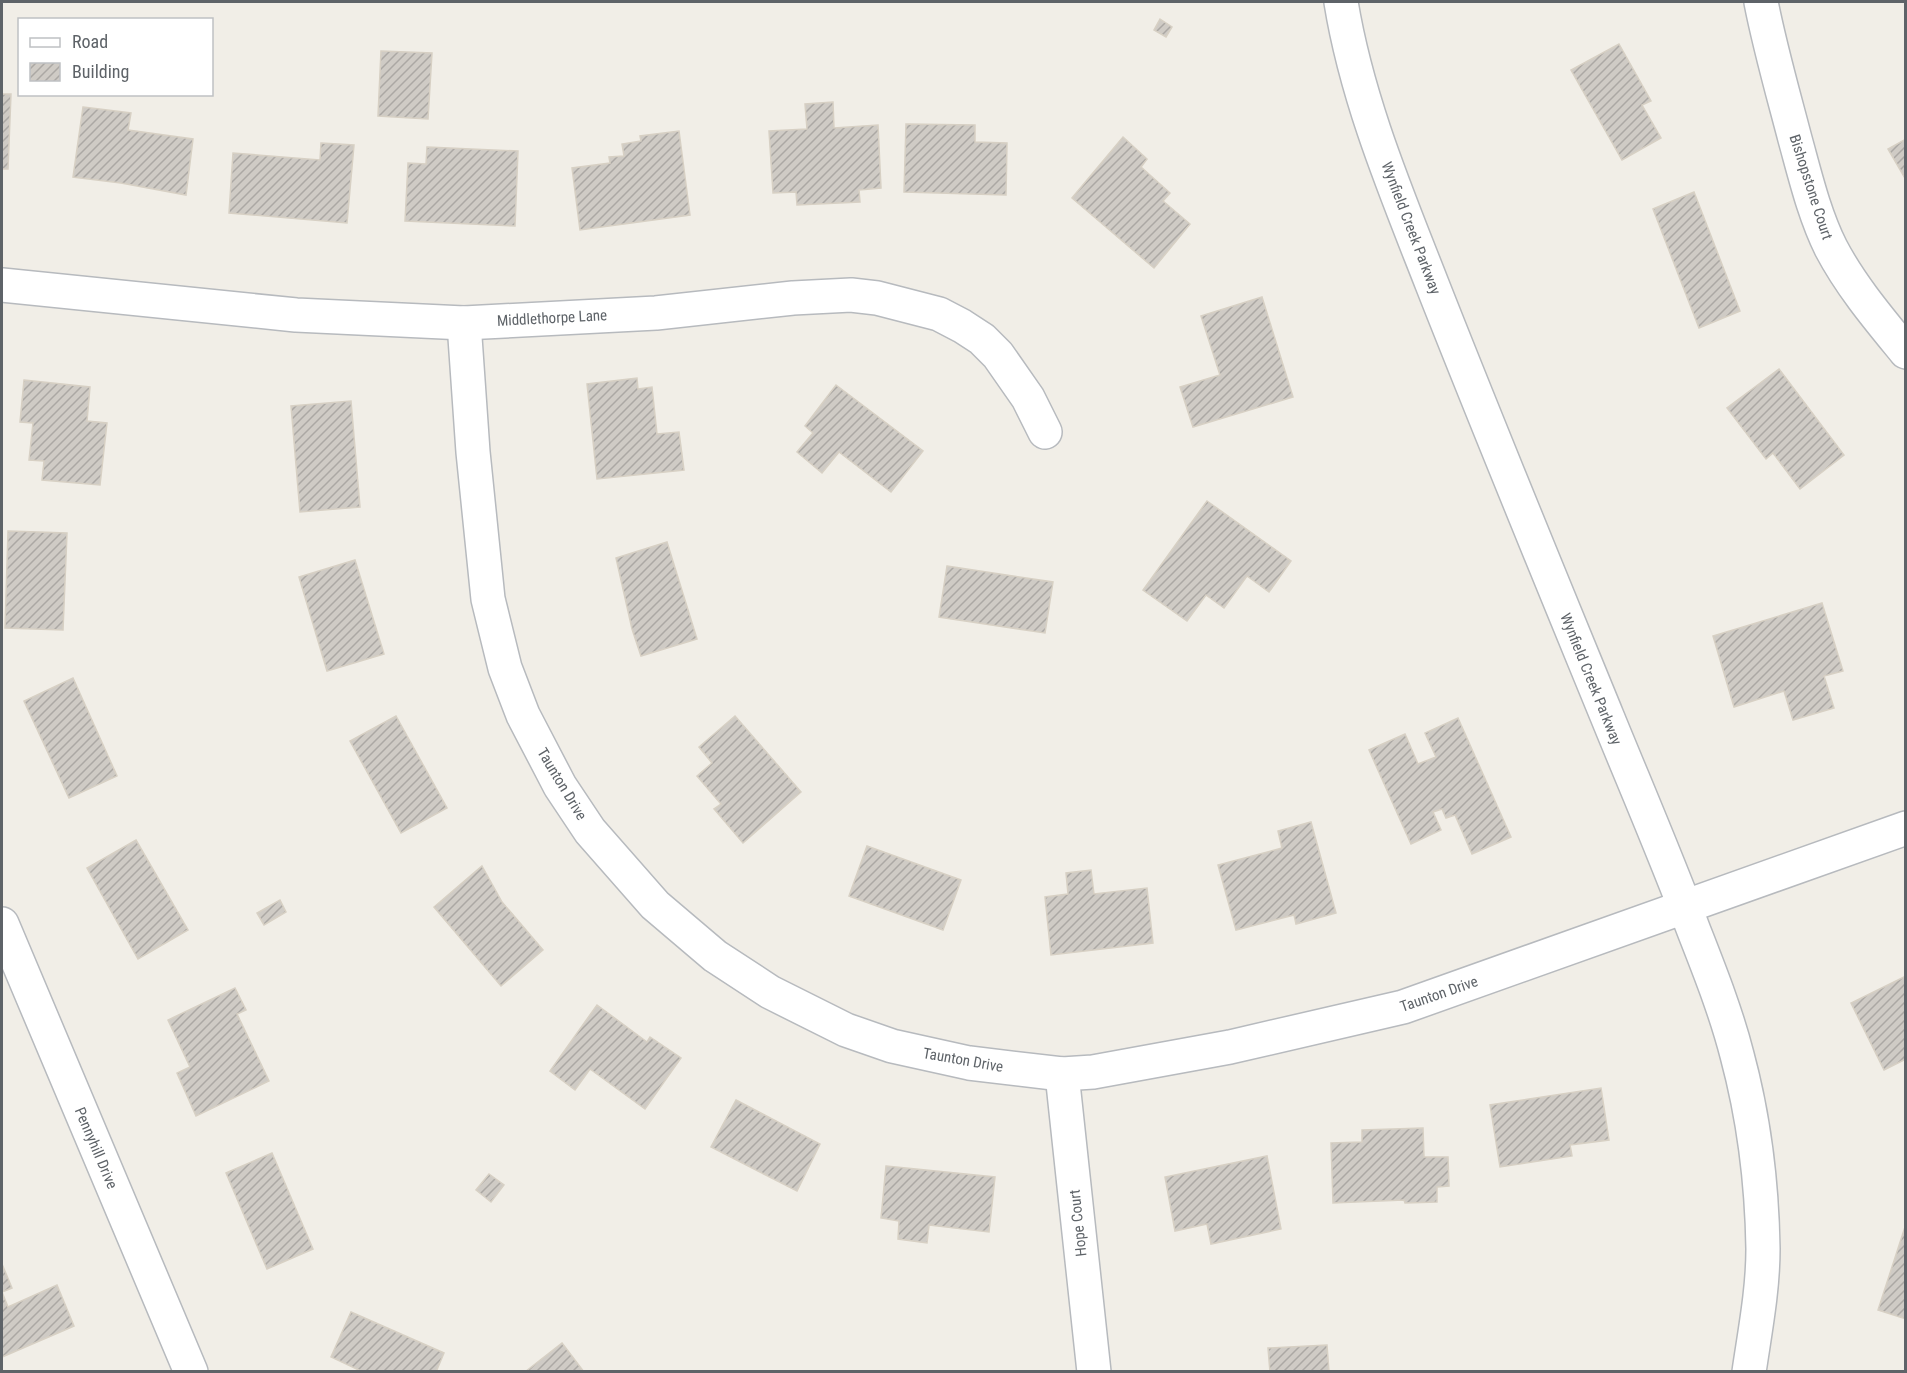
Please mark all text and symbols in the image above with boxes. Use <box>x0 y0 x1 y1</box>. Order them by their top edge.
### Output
legend <box>18 18 213 96</box>
text: Road <box>72 31 108 52</box>
text: Building <box>72 61 129 82</box>
street label: Bishopstone Court <box>1785 132 1837 242</box>
street label: Wynfield Creek Parkway <box>1377 159 1445 297</box>
street label: Middlethorpe Lane <box>496 306 608 330</box>
street label: Wynfield Creek Parkway <box>1556 610 1626 748</box>
street label: Taunton Drive <box>533 745 591 823</box>
street label: Taunton Drive <box>1398 972 1480 1016</box>
street label: Taunton Drive <box>921 1044 1005 1076</box>
street label: Pennyhill Drive <box>71 1104 121 1192</box>
street label: Hope Court <box>1066 1189 1090 1257</box>

